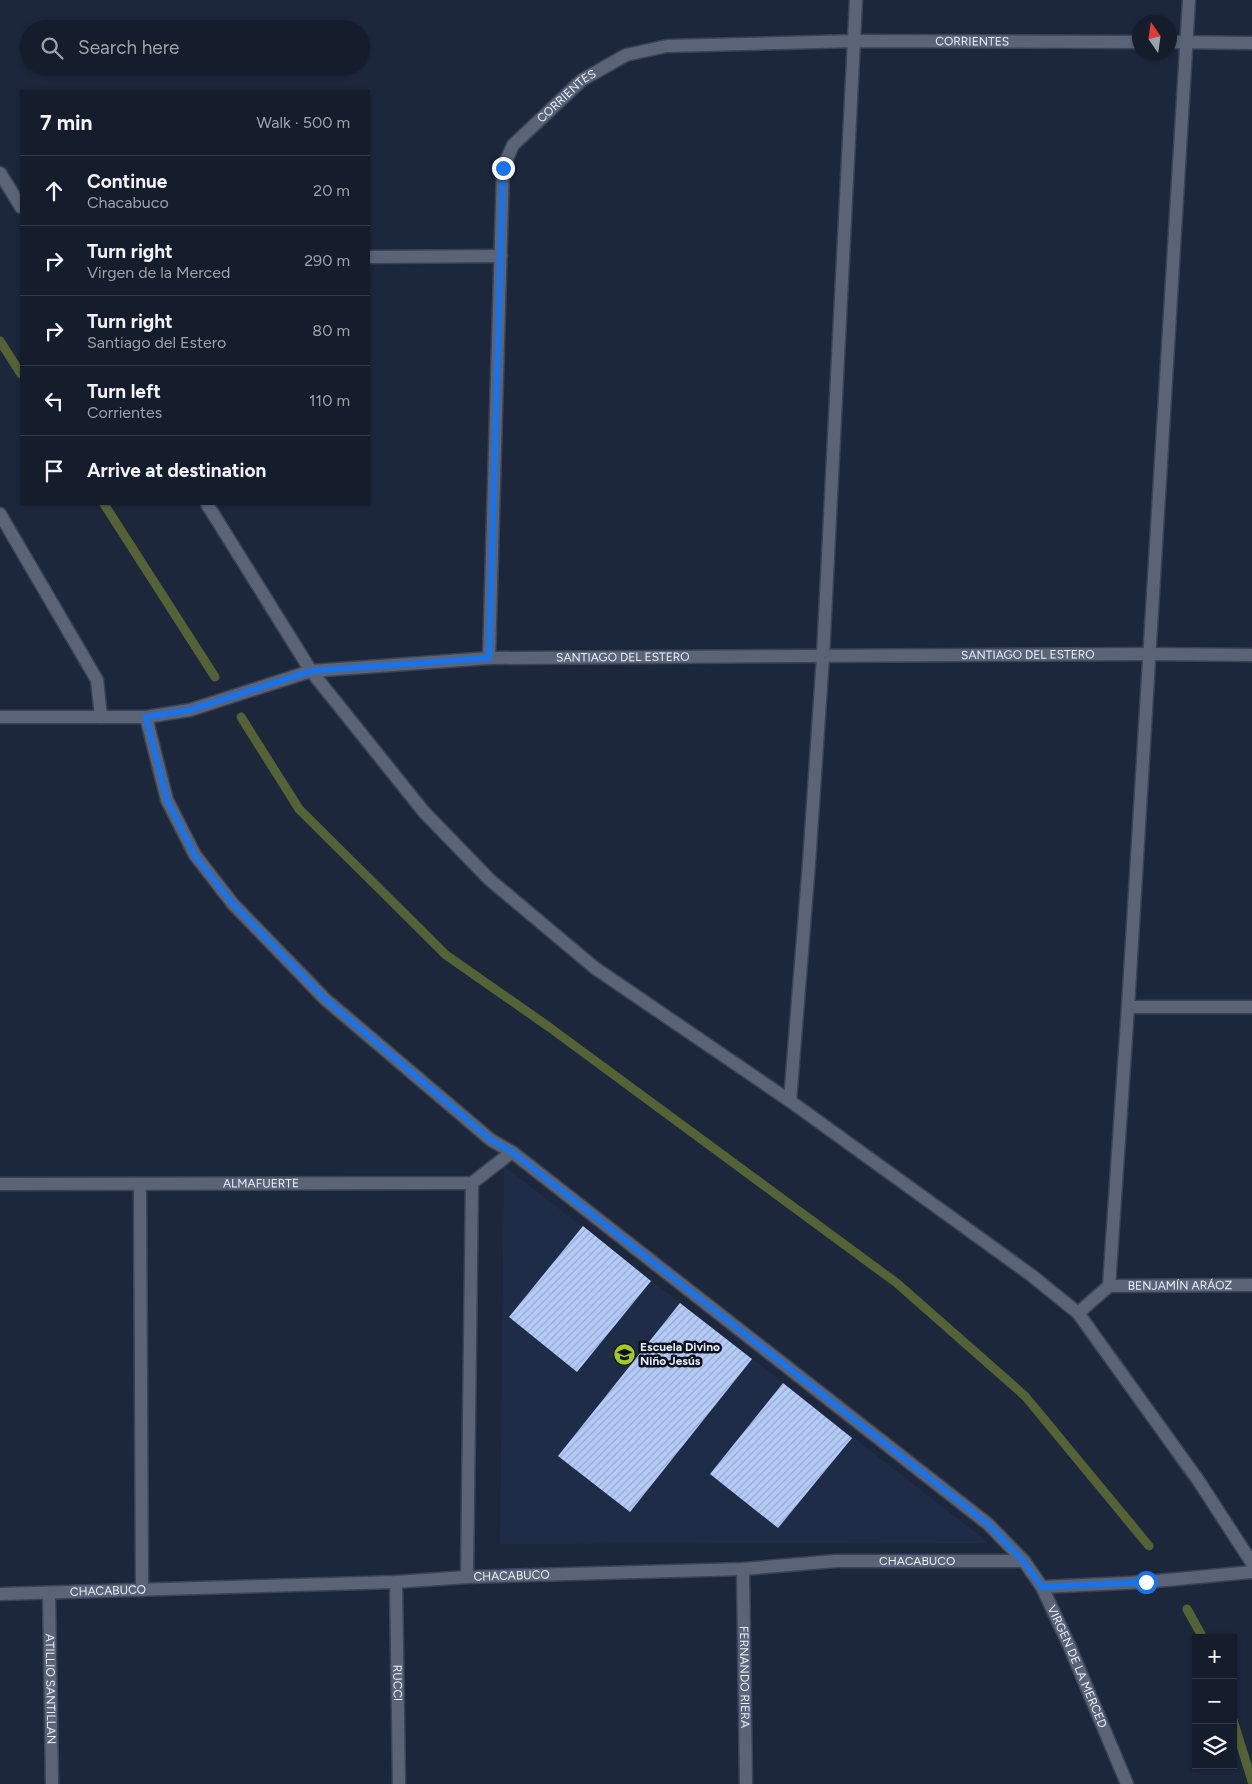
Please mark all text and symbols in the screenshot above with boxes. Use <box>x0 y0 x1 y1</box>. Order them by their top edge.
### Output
north arrow <box>1132 15 1177 60</box>
search box <box>20 20 370 75</box>
icon: search <box>38 34 66 62</box>
street label: CORRIENTES <box>935 34 1009 49</box>
text: Search here <box>78 36 180 59</box>
street label: CORRIENTES <box>534 67 598 126</box>
text: 7 min <box>40 110 92 135</box>
text: Walk · 500 m <box>257 113 350 132</box>
route end <box>492 157 515 180</box>
text: Continue <box>87 170 167 193</box>
icon: ahead <box>40 177 68 205</box>
text: 20 m <box>313 181 350 200</box>
text: Chacabuco <box>87 193 169 212</box>
text: Turn right <box>87 240 173 263</box>
icon: right <box>40 247 68 275</box>
text: 290 m <box>304 251 350 270</box>
text: Virgen de la Merced <box>87 263 230 282</box>
text: Turn right <box>87 310 173 333</box>
icon: right <box>40 317 68 345</box>
text: 80 m <box>312 321 350 340</box>
text: Santiago del Estero <box>87 333 226 352</box>
text: Turn left <box>87 380 161 403</box>
icon: left <box>40 387 68 415</box>
text: 110 m <box>309 391 350 410</box>
text: Corrientes <box>87 403 162 422</box>
icon: arrive <box>40 457 68 485</box>
text: Arrive at destination <box>87 459 266 482</box>
street label: SANTIAGO DEL ESTERO <box>961 647 1095 662</box>
street label: SANTIAGO DEL ESTERO <box>556 650 690 665</box>
street label: ALMAFUERTE <box>223 1176 299 1191</box>
street label: BENJAMÍN ARÁOZ <box>1128 1278 1233 1293</box>
place label: Escuela Divino Niño Jesús <box>640 1340 720 1368</box>
school or university icon: Escuela Divino Niño Jesús <box>612 1342 636 1366</box>
street label: CHACABUCO <box>879 1554 955 1568</box>
street label: CHACABUCO <box>473 1568 550 1584</box>
route start <box>1135 1571 1158 1594</box>
street label: CHACABUCO <box>70 1583 146 1599</box>
street label: VIRGEN DE LA MERCED <box>1045 1603 1110 1730</box>
street label: FERNANDO RIERA <box>737 1626 752 1728</box>
street label: ATILLIO SANTILLAN <box>43 1634 58 1744</box>
map controls <box>1192 1634 1237 1769</box>
button: + <box>1192 1634 1237 1679</box>
street label: RUCCI <box>390 1665 405 1701</box>
button: − <box>1192 1679 1237 1724</box>
button: layers <box>1192 1724 1237 1769</box>

